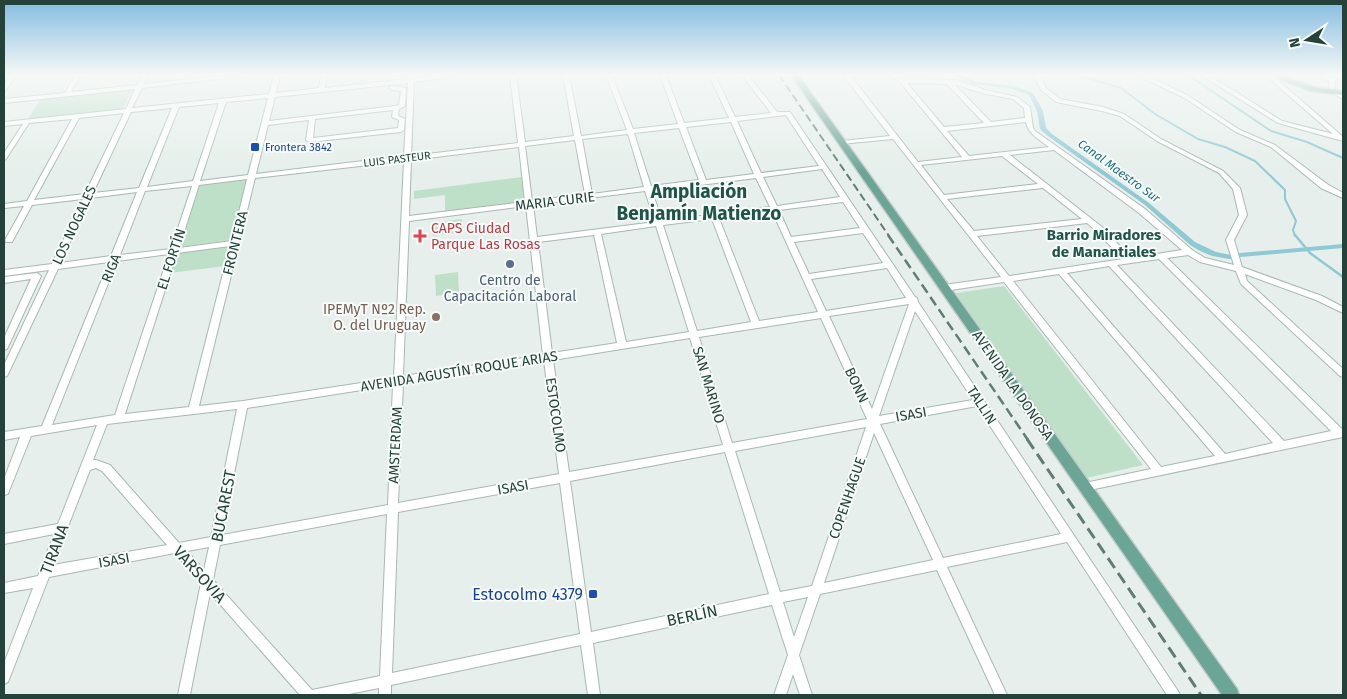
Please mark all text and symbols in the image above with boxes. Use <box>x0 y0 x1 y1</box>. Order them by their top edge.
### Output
north arrow <box>1282 15 1332 65</box>
text: N <box>1285 36 1304 49</box>
water label: Canal Maestro Sur <box>1075 137 1163 206</box>
marker: Frontera 3842 <box>249 141 261 153</box>
place label: Frontera 3842 <box>265 141 332 154</box>
street label: LUIS PASTEUR <box>363 149 432 170</box>
district label: Ampliación Benjamín Matienzo <box>617 180 781 225</box>
street label: LOS NOGALES <box>49 183 100 268</box>
street label: MARIA CURIE <box>514 188 596 215</box>
street label: FRONTERA <box>219 209 252 277</box>
place label: CAPS Ciudad Parque Las Rosas <box>431 220 541 253</box>
street label: EL FORTÍN <box>153 226 189 292</box>
district label: Barrio Miradores de Manantiales <box>1047 226 1161 261</box>
marker: CAPS Ciudad Parque Las Rosas <box>413 229 427 243</box>
street label: RIGA <box>98 251 125 285</box>
marker: Centro de Capacitación Laboral <box>504 258 516 270</box>
place label: Centro de Capacitación Laboral <box>444 272 576 305</box>
place label: IPEMyT Nº2 Rep. O. del Uruguay <box>323 301 426 334</box>
marker: IPEMyT Nº2 Rep. O. del Uruguay <box>430 311 442 323</box>
street label: AVENIDA LA DONOSA <box>968 327 1057 443</box>
street label: SAN MARINO <box>689 345 728 426</box>
street label: AVENIDA AGUSTÍN ROQUE ARIAS <box>359 346 559 396</box>
street label: BONN <box>841 365 872 406</box>
street label: ESTOCOLMO <box>542 376 569 454</box>
street label: TALLIN <box>963 383 1000 428</box>
street label: ISASI <box>894 403 928 426</box>
street label: AMSTERDAM <box>385 406 406 484</box>
street label: COPENHAGUE <box>826 455 869 541</box>
street label: BUCAREST <box>207 468 240 544</box>
street label: ISASI <box>496 476 530 499</box>
street label: TIRANA <box>36 521 73 577</box>
street label: VARSOVIA <box>169 542 231 607</box>
street label: ISASI <box>97 549 131 572</box>
place label: Estocolmo 4379 <box>472 585 583 604</box>
marker: Estocolmo 4379 <box>587 588 599 600</box>
street label: BERLÍN <box>665 600 719 630</box>

